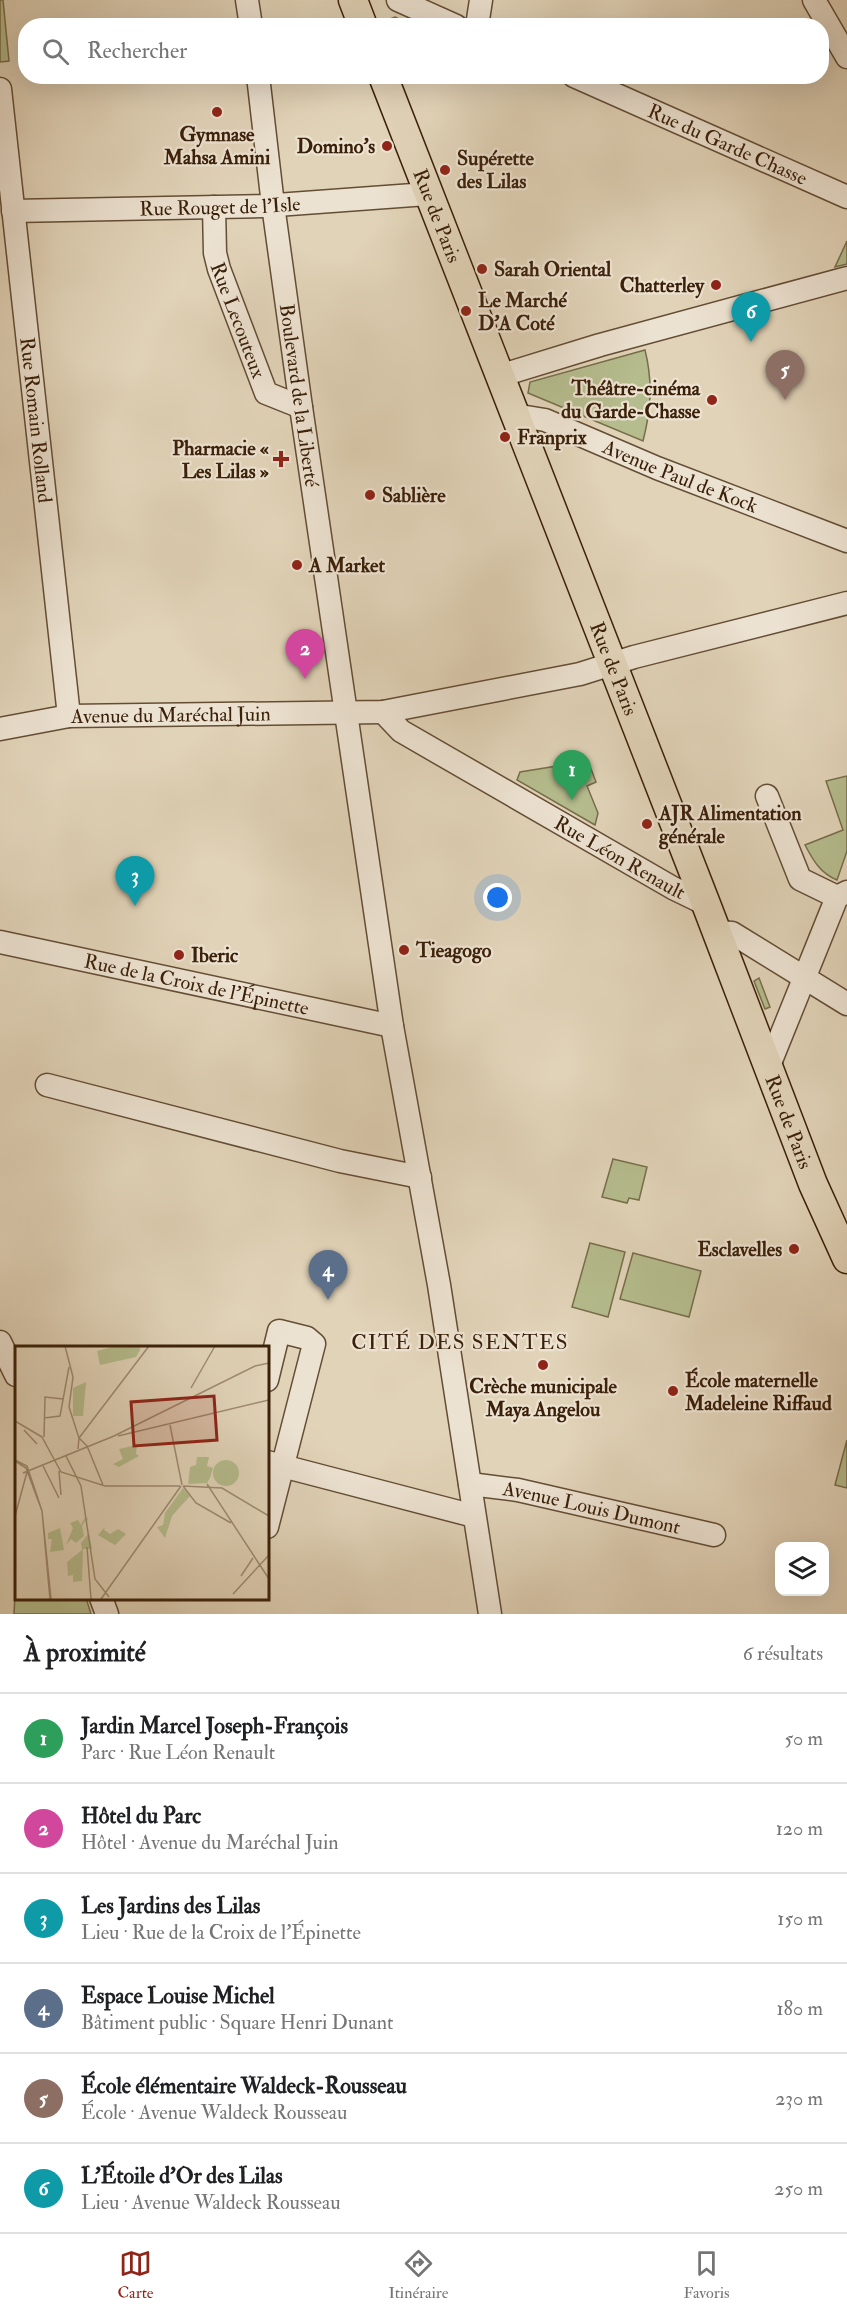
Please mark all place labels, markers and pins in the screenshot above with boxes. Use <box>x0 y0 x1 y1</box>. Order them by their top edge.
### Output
marker: Gymnase Mahsa Amini <box>210 105 224 119</box>
place label: Gymnase Mahsa Amini <box>163 122 271 170</box>
place label: Domino's <box>297 134 375 159</box>
marker: Domino's <box>380 139 394 153</box>
place label: Supérette des Lilas <box>457 146 535 194</box>
marker: Supérette des Lilas <box>438 163 452 177</box>
place label: Sarah Oriental <box>494 257 612 282</box>
marker: Sarah Oriental <box>475 262 489 276</box>
place label: Chatterley <box>620 273 705 299</box>
marker: Chatterley <box>709 278 723 292</box>
place label: Le Marché D'A Coté <box>478 288 567 336</box>
pin: 6 <box>732 292 771 342</box>
marker: Le Marché D'A Coté <box>459 304 473 318</box>
pin: 5 <box>766 350 804 400</box>
place label: Théâtre-cinéma du Garde-Chasse <box>561 376 701 424</box>
marker: Théâtre-cinéma du Garde-Chasse <box>705 393 719 407</box>
place label: Franprix <box>517 425 587 451</box>
marker: Franprix <box>498 430 512 444</box>
place label: Pharmacie « Les Lilas » <box>172 436 269 484</box>
marker: Pharmacie « Les Lilas » <box>274 452 288 466</box>
place label: Sablière <box>382 483 446 508</box>
marker: Sablière <box>363 488 377 502</box>
place label: A Market <box>308 553 385 578</box>
marker: A Market <box>290 558 304 572</box>
pin: 2 <box>286 630 324 679</box>
pin: 1 <box>552 750 592 800</box>
place label: AJR Alimentation générale <box>658 801 802 850</box>
marker: AJR Alimentation générale <box>640 817 654 831</box>
pin: 3 <box>116 856 154 906</box>
place label: Tieagogo <box>415 938 492 964</box>
place label: Iberic <box>191 943 239 968</box>
marker: Tieagogo <box>397 943 411 957</box>
marker: Iberic <box>172 948 186 962</box>
place label: Esclavelles <box>697 1237 782 1262</box>
marker: Esclavelles <box>787 1242 801 1256</box>
pin: 4 <box>308 1250 348 1300</box>
marker: Crèche municipale Maya Angelou <box>536 1358 550 1372</box>
place label: École maternelle Madeleine Riffaud <box>684 1367 832 1416</box>
place label: Crèche municipale Maya Angelou <box>469 1374 617 1423</box>
marker: École maternelle Madeleine Riffaud <box>666 1384 680 1398</box>

